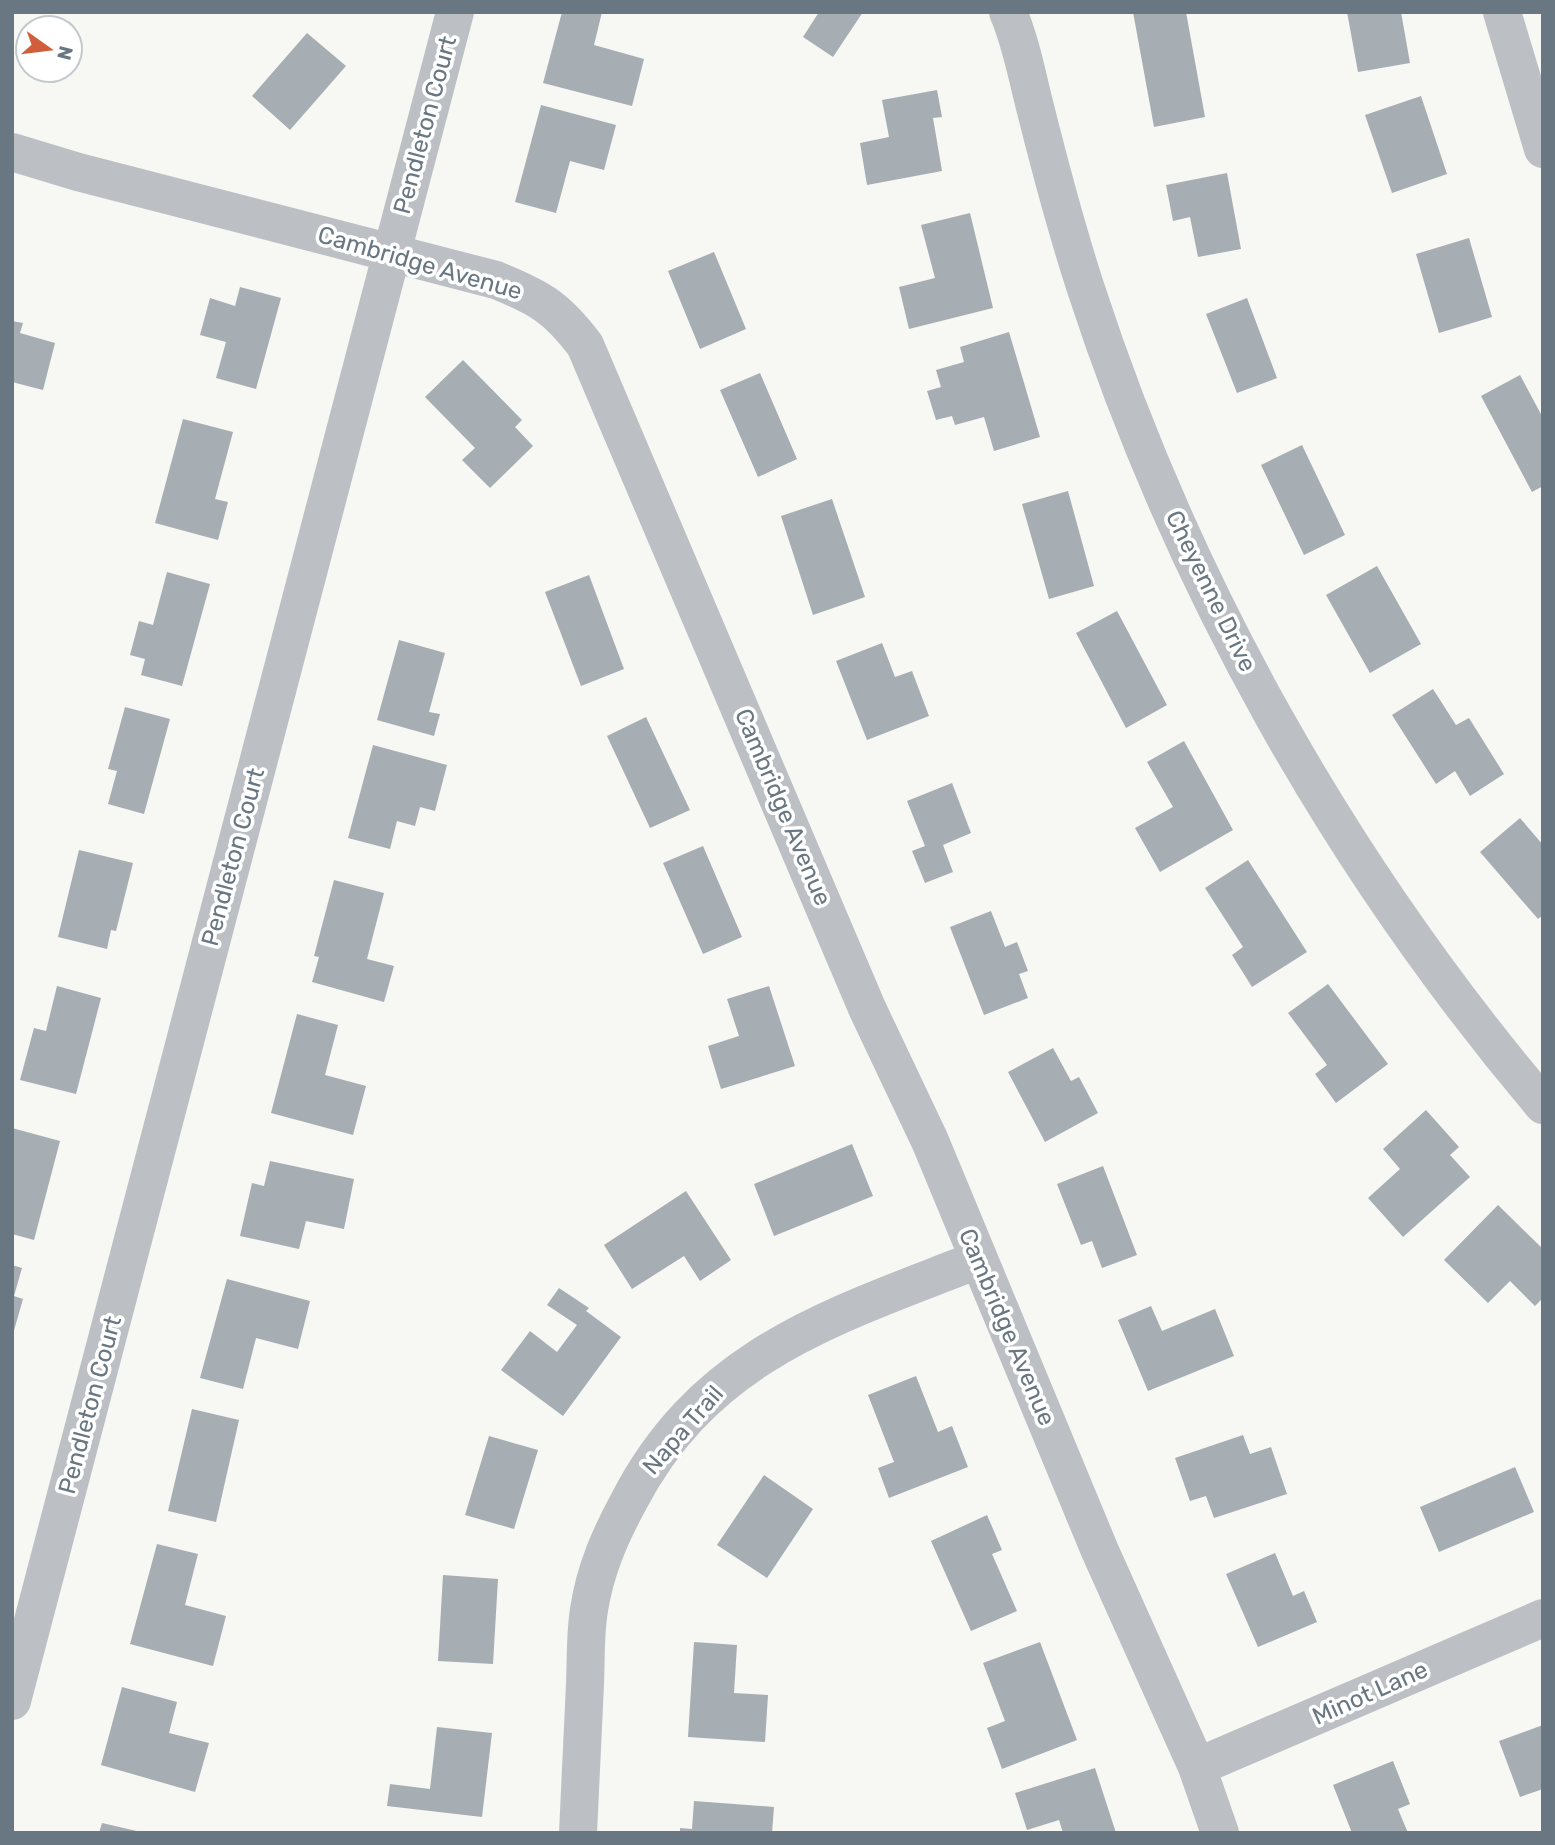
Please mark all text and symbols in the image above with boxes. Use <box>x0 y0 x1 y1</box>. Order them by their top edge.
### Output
north arrow <box>14 14 84 84</box>
street label: Pendleton Court <box>388 33 462 217</box>
text: N <box>52 44 78 62</box>
street label: Cambridge Avenue <box>315 220 525 306</box>
street label: Cheyenne Drive <box>1160 506 1262 676</box>
street label: Cambridge Avenue <box>729 704 837 910</box>
street label: Pendleton Court <box>196 765 270 949</box>
street label: Cambridge Avenue <box>953 1224 1061 1430</box>
street label: Pendleton Court <box>53 1313 127 1497</box>
street label: Napa Trail <box>637 1380 729 1480</box>
street label: Minot Lane <box>1308 1655 1432 1731</box>

